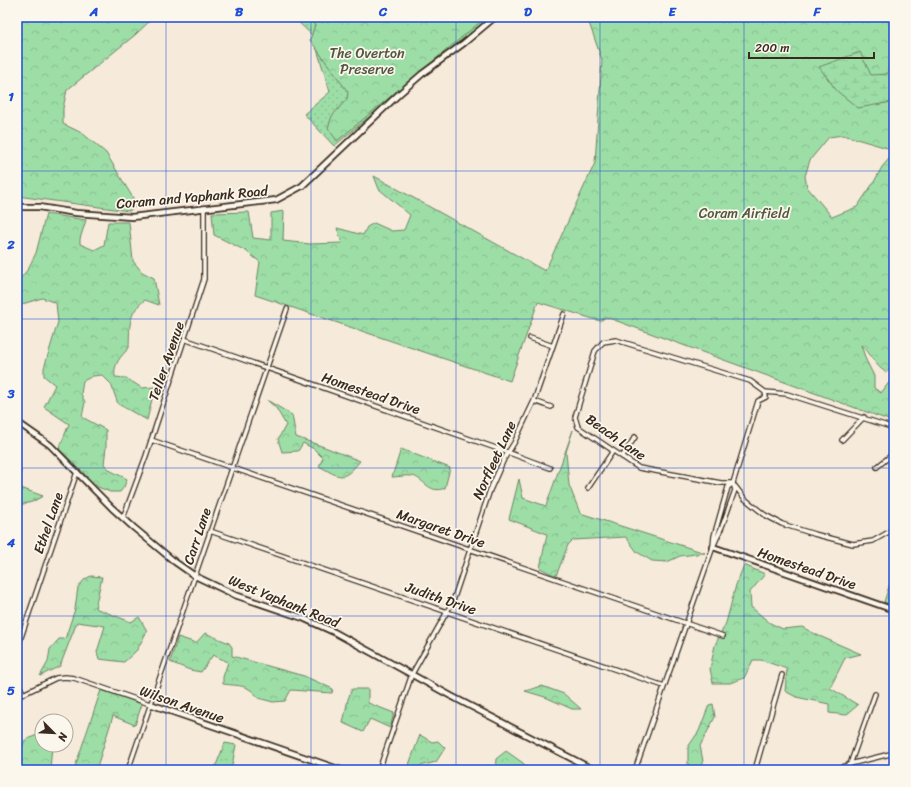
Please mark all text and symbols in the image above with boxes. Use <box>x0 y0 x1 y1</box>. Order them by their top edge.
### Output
text: A <box>89 0 98 23</box>
text: B <box>235 0 244 23</box>
text: C <box>378 0 388 23</box>
text: D <box>524 0 532 23</box>
text: E <box>668 0 677 23</box>
text: F <box>812 0 821 23</box>
scale bar <box>749 34 874 60</box>
text: 200 m <box>755 37 789 59</box>
park label: The Overton Preserve <box>329 41 405 82</box>
text: 1 <box>8 85 14 108</box>
street label: Coram and Yaphank Road <box>115 178 271 217</box>
park label: Coram Airfield <box>699 201 791 226</box>
text: 2 <box>6 233 15 256</box>
street label: Teller Avenue <box>141 318 192 404</box>
street label: Homestead Drive <box>318 365 424 422</box>
text: 3 <box>6 382 15 405</box>
street label: Beach Lane <box>580 407 651 468</box>
street label: Norfleet Lane <box>465 417 524 504</box>
street label: Ethel Lane <box>26 489 71 557</box>
street label: Margaret Drive <box>393 502 489 555</box>
street label: Carr Lane <box>176 504 219 568</box>
text: 4 <box>6 531 16 554</box>
street label: Homestead Drive <box>754 540 860 597</box>
street label: West Yaphank Road <box>224 568 345 636</box>
street label: Judith Drive <box>401 574 480 622</box>
street label: Wilson Avenue <box>136 678 228 731</box>
text: 5 <box>7 679 15 702</box>
north arrow <box>34 713 74 753</box>
text: N <box>52 729 73 745</box>

